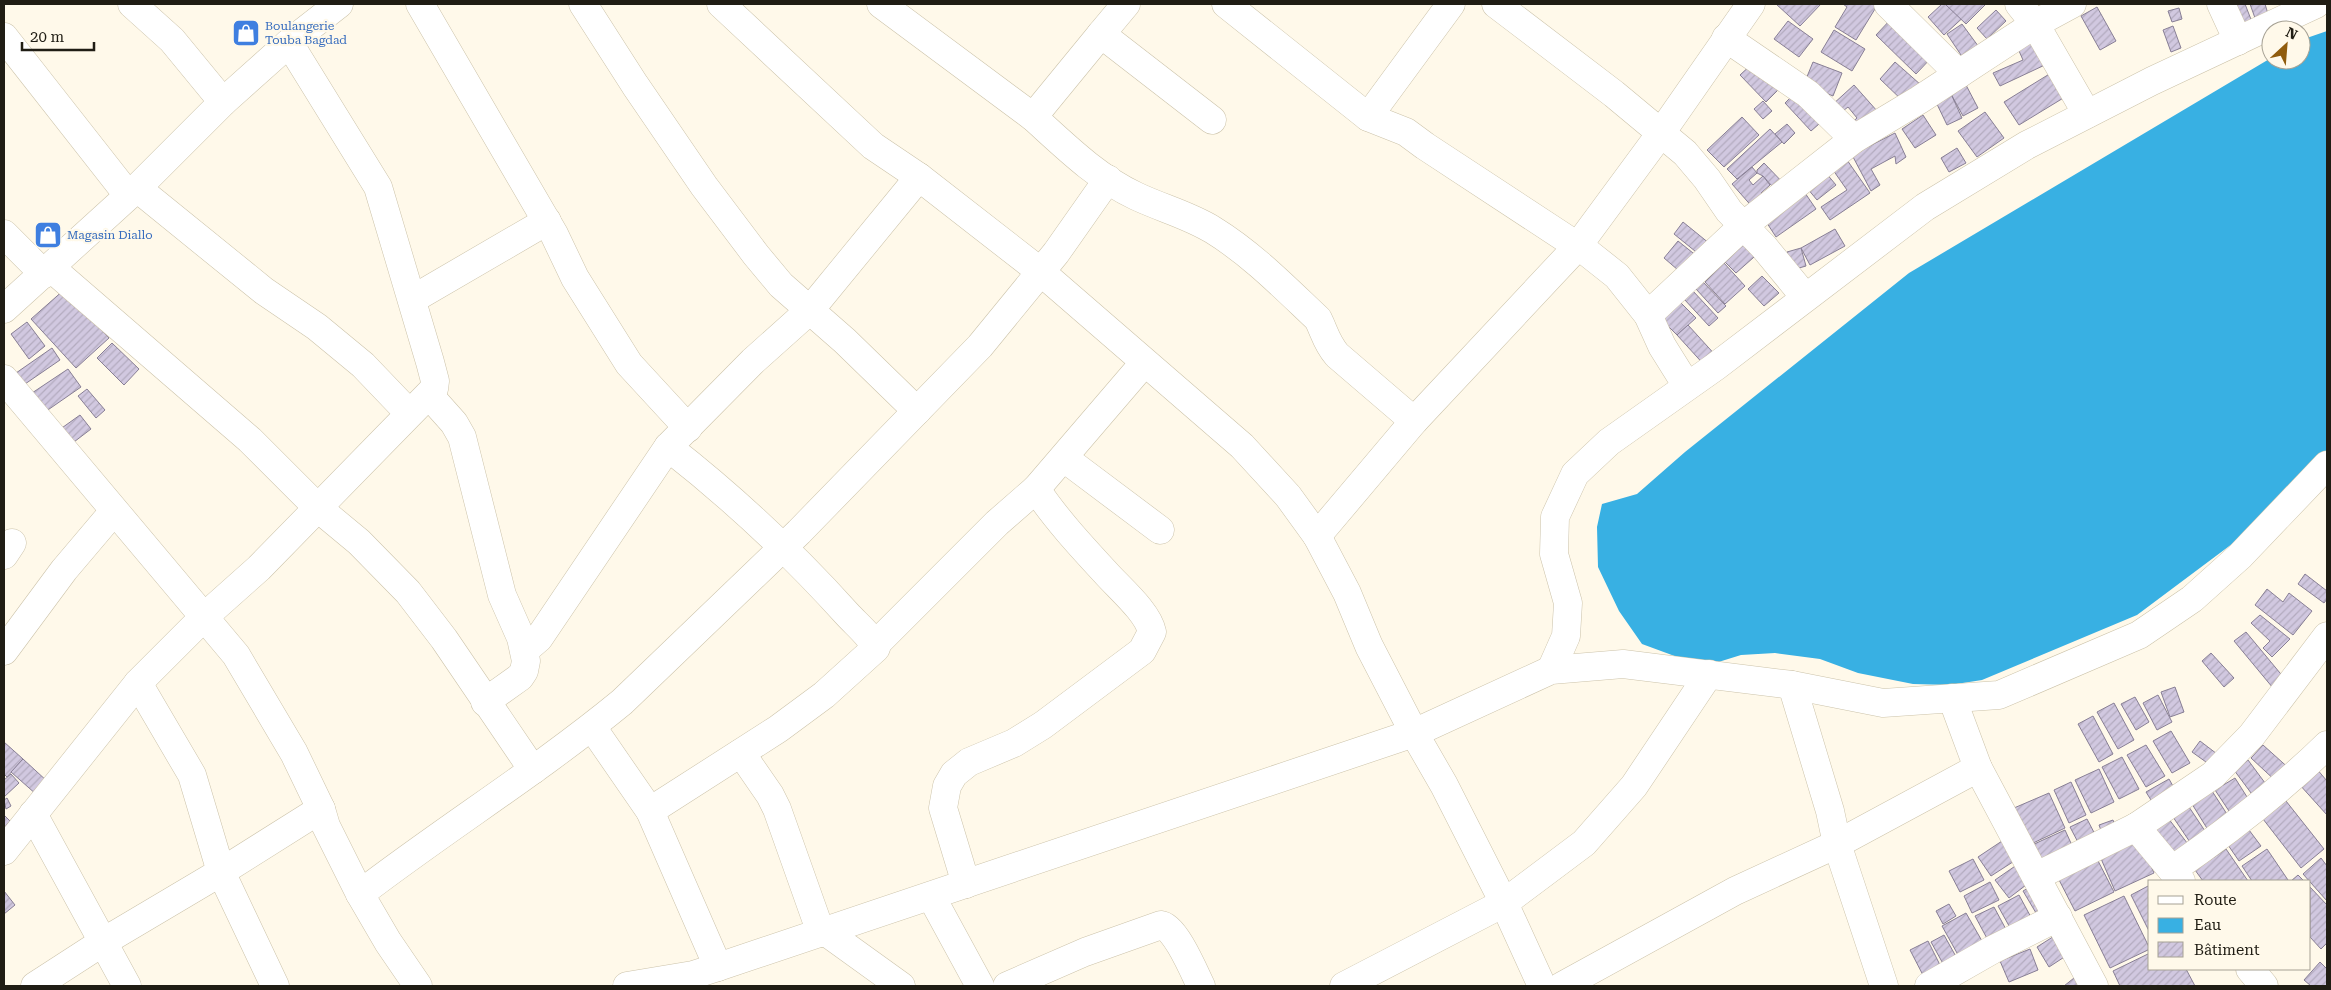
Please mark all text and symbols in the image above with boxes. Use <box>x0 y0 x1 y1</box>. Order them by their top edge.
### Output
shop icon: Boulangerie Touba Bagdad <box>231 18 261 48</box>
place label: Boulangerie Touba Bagdad <box>265 19 347 47</box>
scale bar <box>22 20 95 52</box>
north arrow <box>2261 20 2311 70</box>
text: N <box>2283 24 2300 43</box>
text: 20 m <box>30 28 65 46</box>
shop icon: Magasin Diallo <box>33 220 63 250</box>
place label: Magasin Diallo <box>67 228 153 242</box>
legend <box>2148 880 2311 970</box>
text: Route <box>2194 891 2236 909</box>
text: Eau <box>2194 916 2222 934</box>
text: Bâtiment <box>2194 941 2260 959</box>

